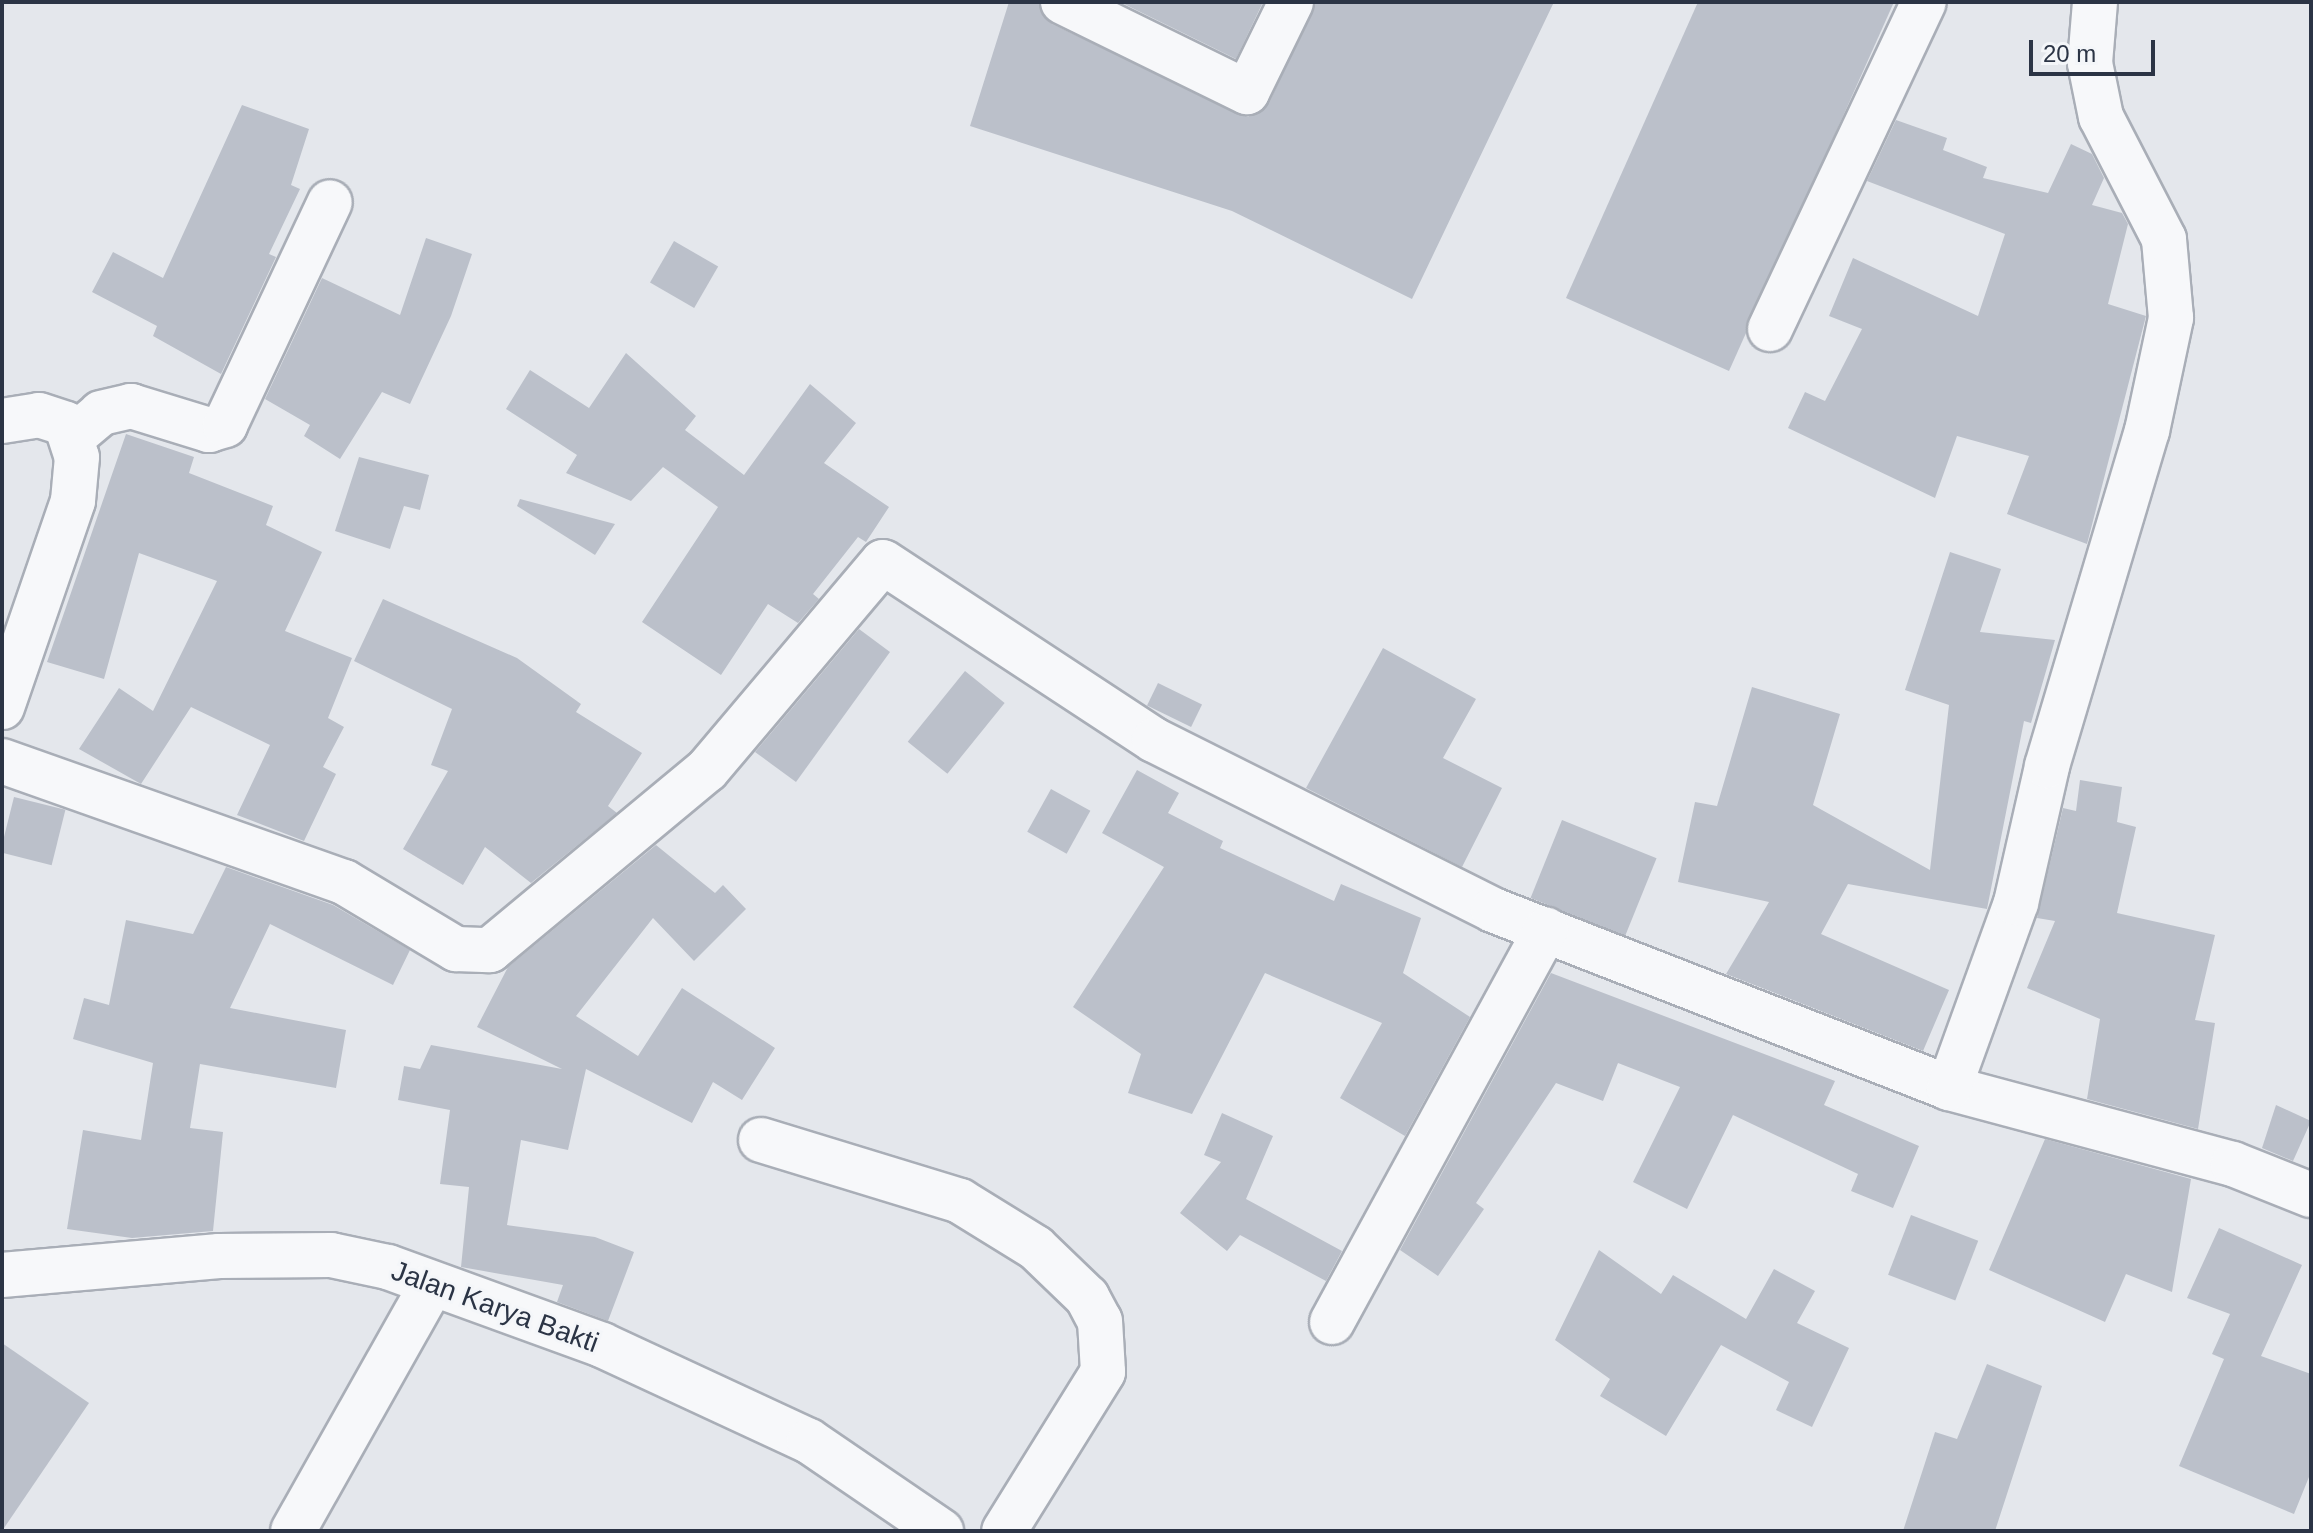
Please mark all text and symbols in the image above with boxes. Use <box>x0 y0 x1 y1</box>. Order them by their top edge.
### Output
scale bar <box>2033 24 2159 74</box>
text: 20 m <box>2043 40 2096 67</box>
street label: Jalan Karya Bakti <box>387 1254 603 1360</box>

